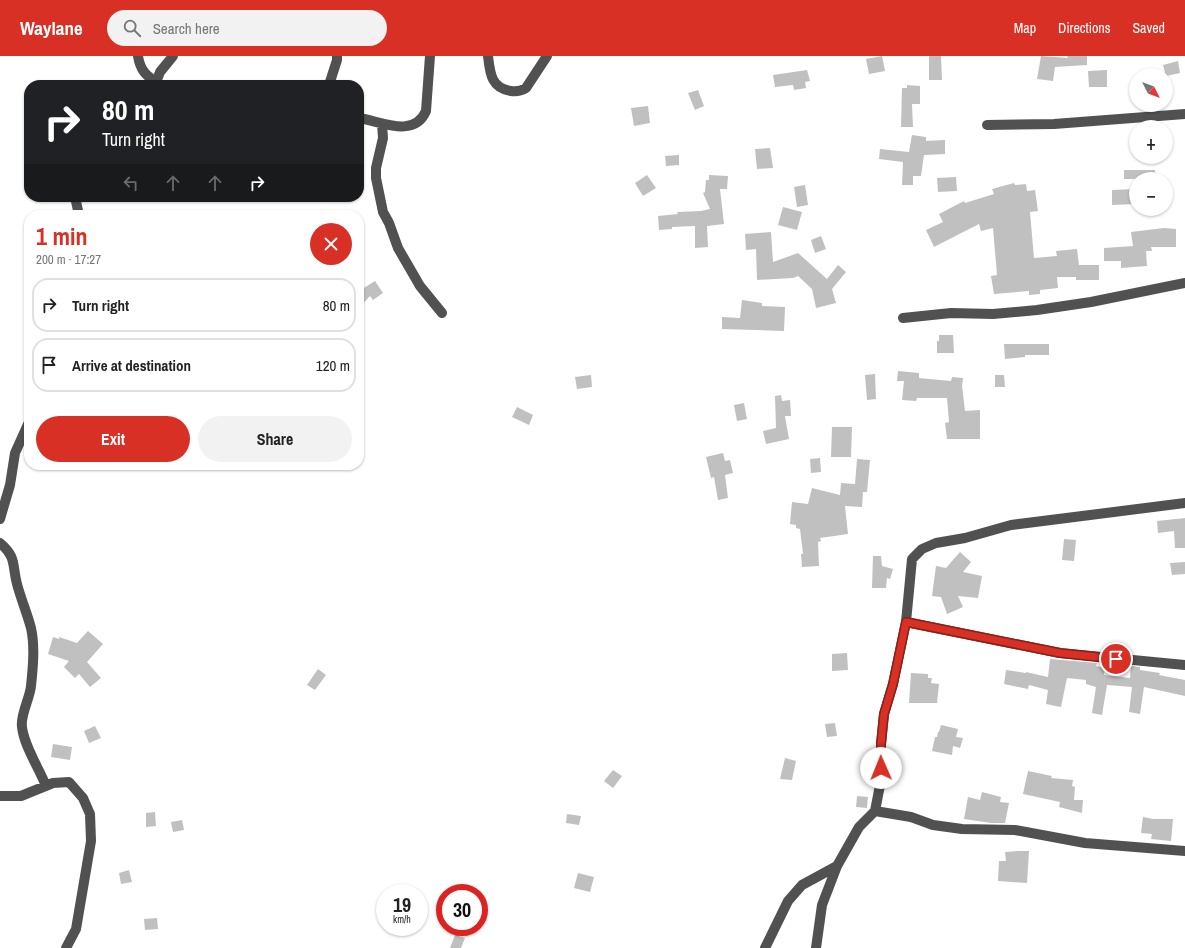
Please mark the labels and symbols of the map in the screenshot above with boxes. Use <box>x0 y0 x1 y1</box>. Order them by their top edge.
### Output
north arrow <box>1129 68 1173 112</box>
pin <box>1099 642 1133 676</box>
position arrow <box>860 747 902 789</box>
speed limit sign: 30 <box>436 884 488 936</box>

